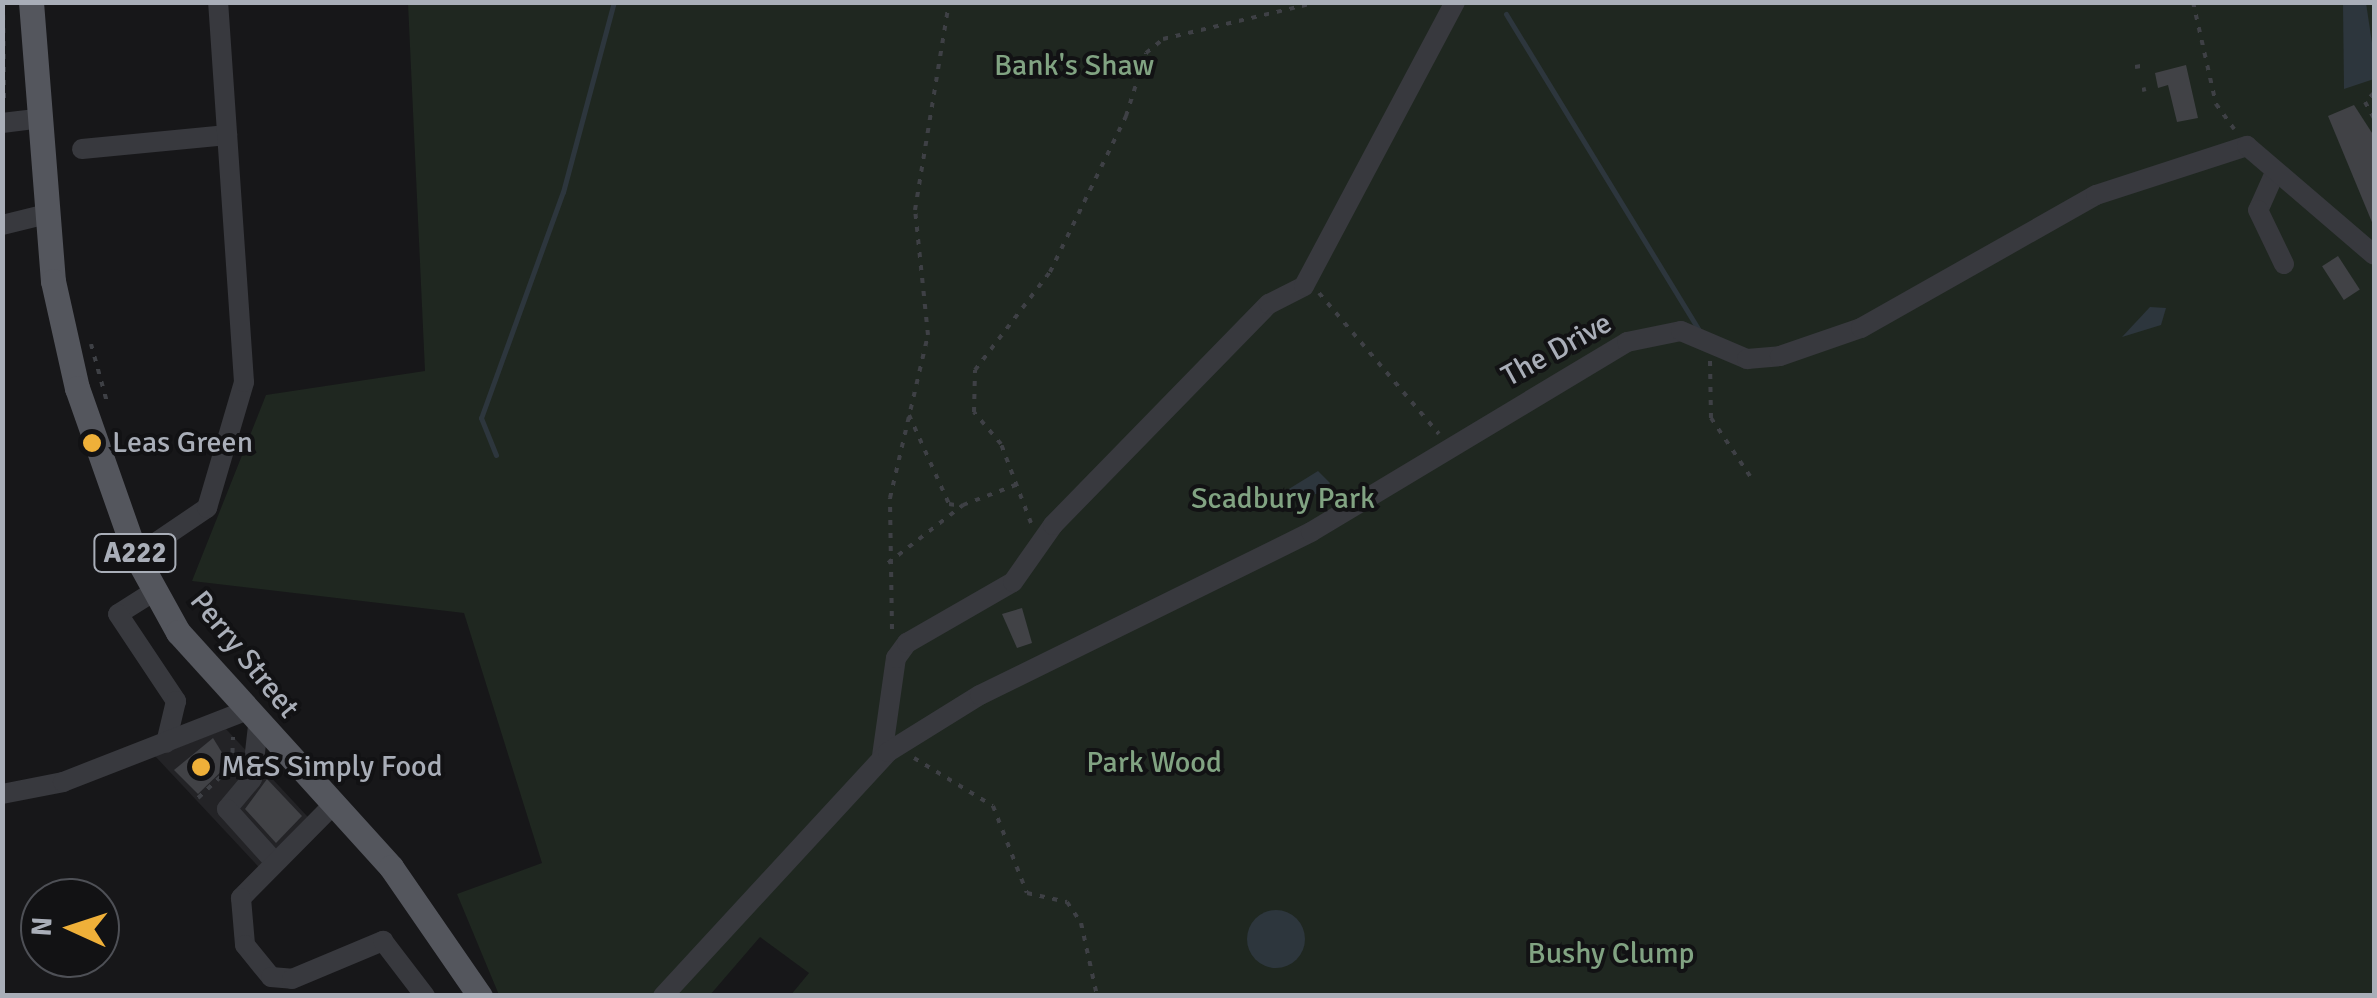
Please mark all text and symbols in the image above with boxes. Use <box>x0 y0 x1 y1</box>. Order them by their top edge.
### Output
park label: Bank's Shaw <box>994 48 1154 84</box>
street label: The Drive <box>1496 305 1618 395</box>
place label: Leas Green <box>112 425 253 461</box>
marker: Leas Green <box>81 432 103 454</box>
park label: Scadbury Park <box>1191 481 1375 517</box>
road number: A222 <box>92 530 178 576</box>
street label: Perry Street <box>182 584 306 726</box>
park label: Park Wood <box>1086 745 1222 781</box>
place label: M&S Simply Food <box>221 749 443 785</box>
marker: M&S Simply Food <box>190 756 212 778</box>
north arrow <box>20 878 120 978</box>
text: N <box>25 916 60 937</box>
park label: Bushy Clump <box>1528 936 1694 972</box>

